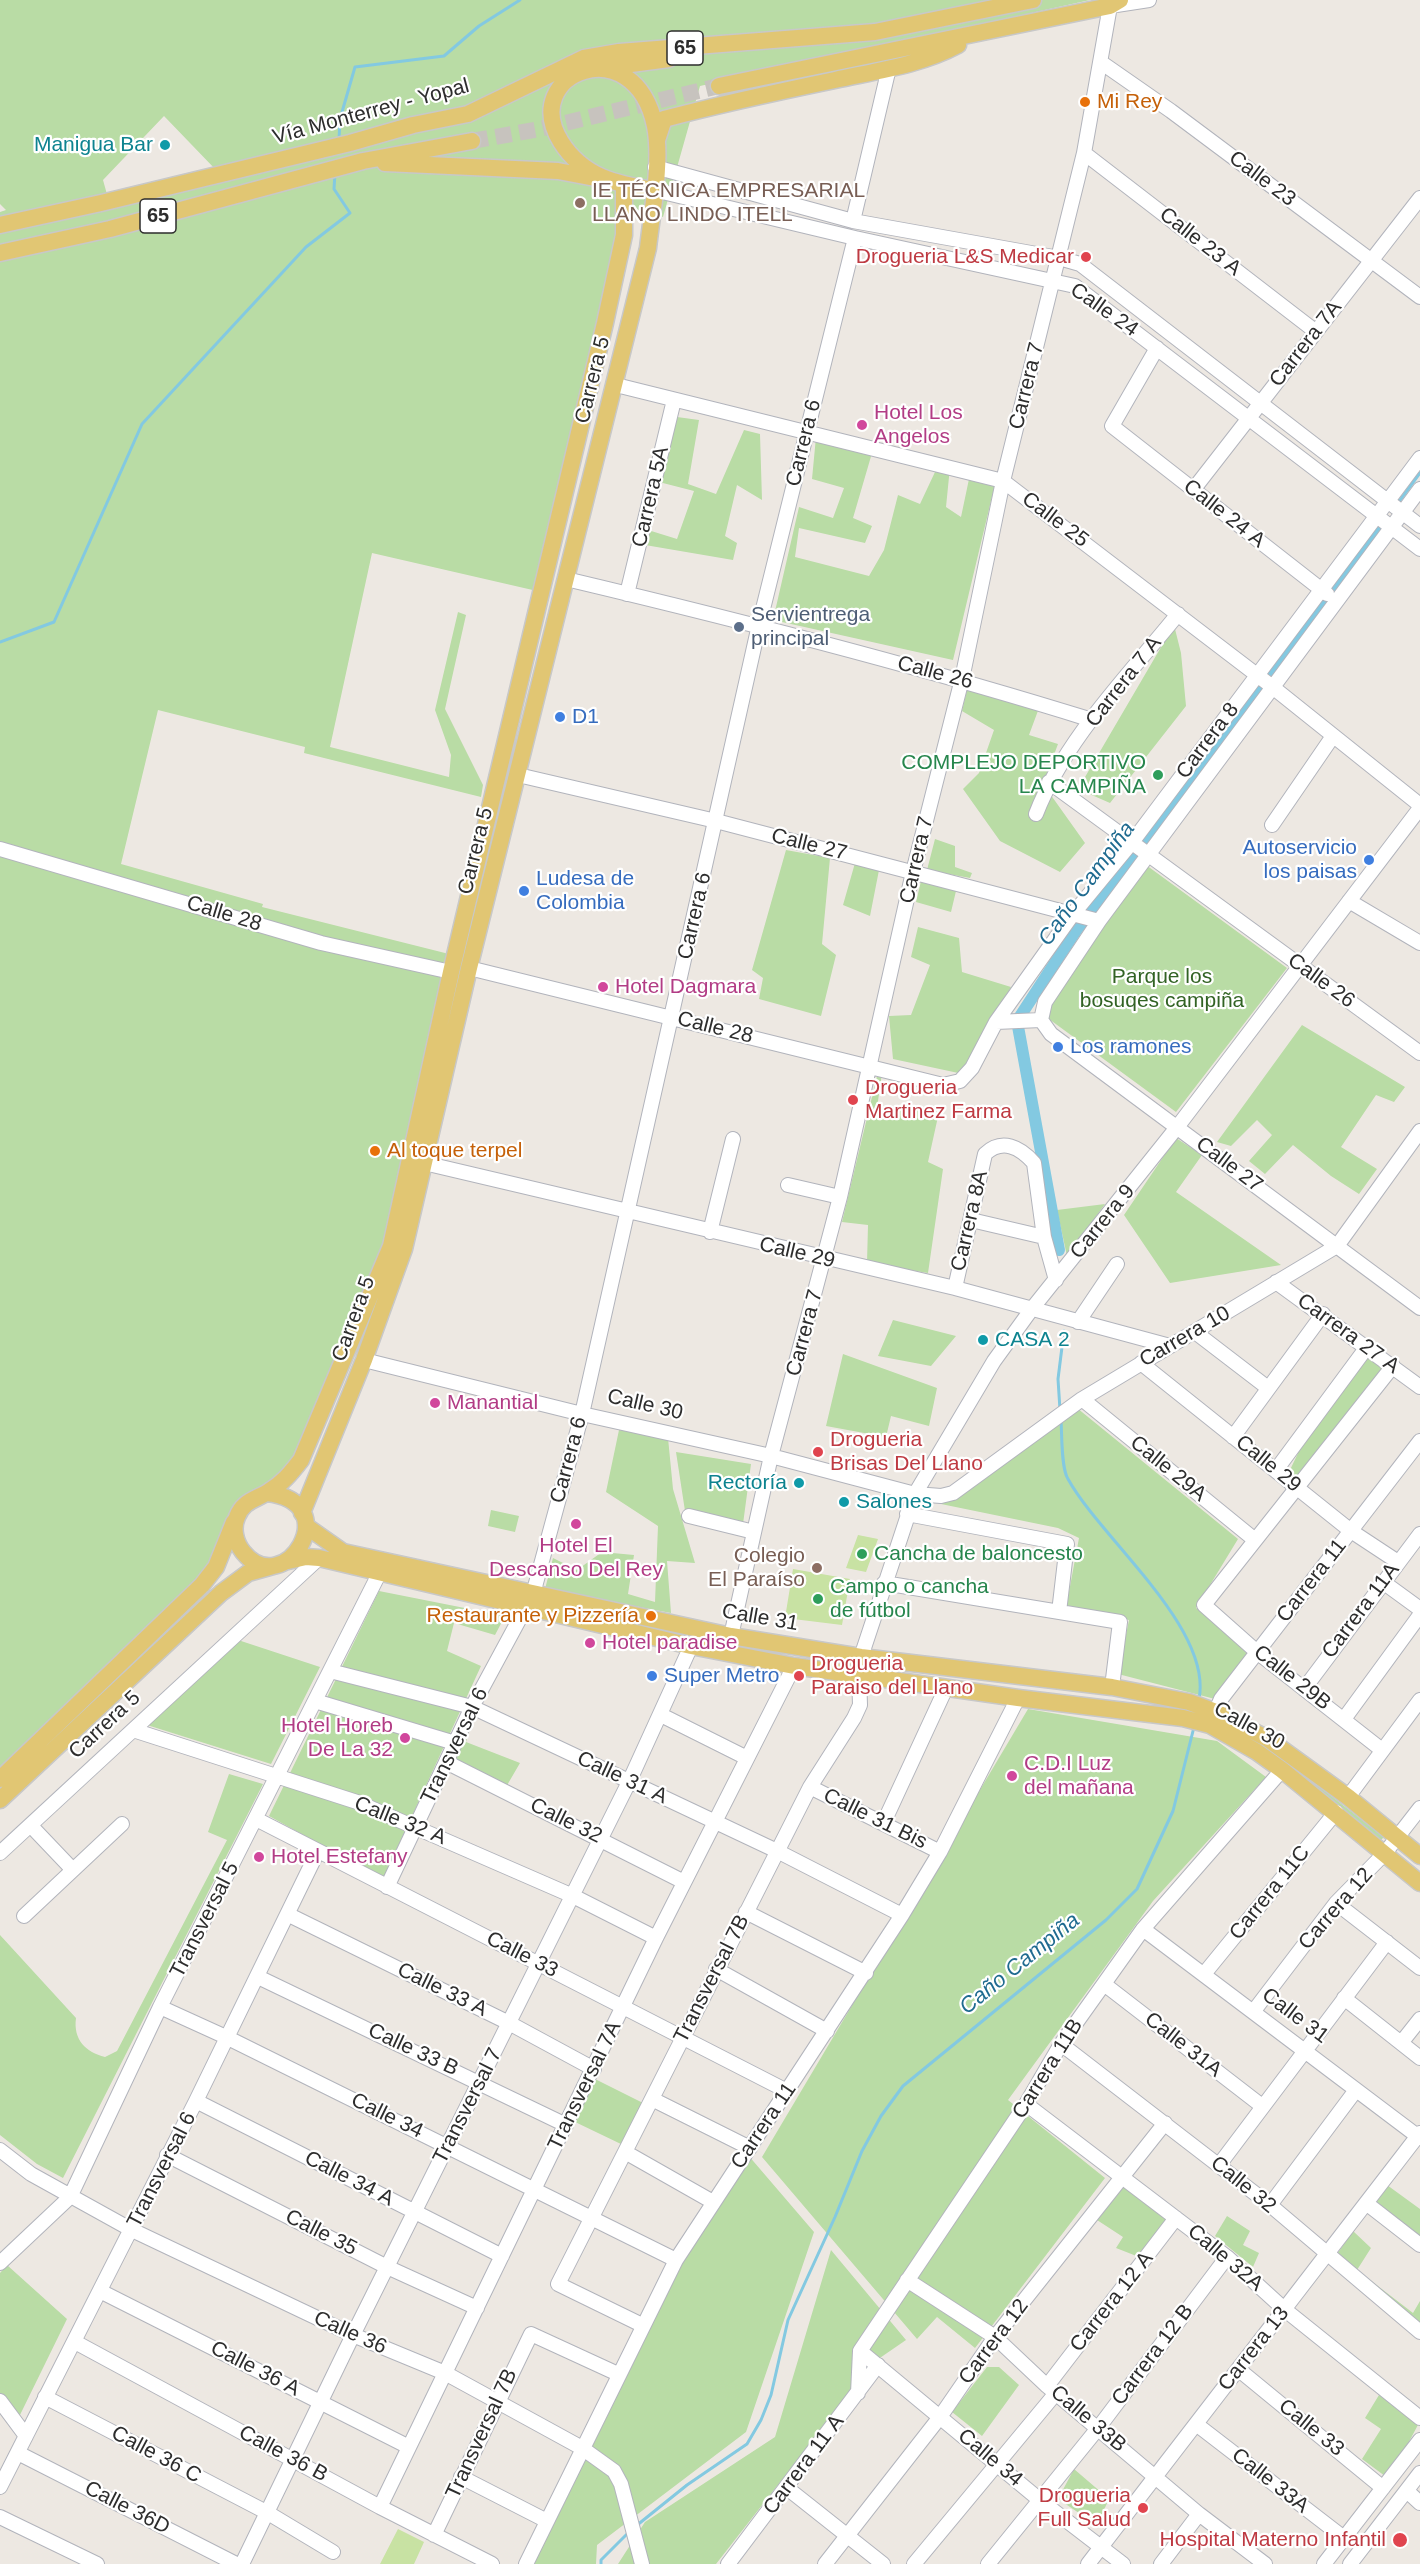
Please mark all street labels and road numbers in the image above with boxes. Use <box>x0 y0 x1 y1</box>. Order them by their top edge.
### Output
road number: 65 <box>667 31 703 65</box>
street label: Vía Monterrey - Yopal <box>270 74 472 150</box>
street label: Calle 23 <box>1224 146 1300 212</box>
road number: 65 <box>140 199 176 233</box>
street label: Calle 23 A <box>1154 202 1246 282</box>
street label: Calle 24 <box>1065 278 1143 342</box>
street label: Carrera 7A <box>1264 296 1348 392</box>
street label: Carrera 5 <box>570 334 616 426</box>
street label: Carrera 7 <box>1004 340 1050 432</box>
street label: Carrera 6 <box>781 397 827 489</box>
street label: Carrera 5A <box>627 444 675 550</box>
street label: Calle 24 A <box>1178 474 1270 554</box>
street label: Calle 25 <box>1017 487 1093 553</box>
street label: Carrera 7 A <box>1081 631 1167 733</box>
street label: Calle 26 <box>895 651 975 695</box>
street label: Carrera 8 <box>1171 698 1245 784</box>
street label: Carrera 5 <box>453 805 499 897</box>
street label: Carrera 7 <box>895 814 939 906</box>
street label: Calle 27 <box>769 823 849 867</box>
street label: Carrera 6 <box>673 870 717 962</box>
street label: Calle 28 <box>183 891 265 937</box>
street label: Calle 26 <box>1282 948 1360 1014</box>
street label: Calle 28 <box>675 1006 755 1050</box>
street label: Calle 27 <box>1191 1132 1267 1198</box>
street label: Carrera 8A <box>946 1168 994 1274</box>
street label: Carrera 9 <box>1065 1180 1141 1264</box>
street label: Calle 29 <box>757 1232 837 1274</box>
street label: Carrera 5 <box>327 1273 381 1365</box>
street label: Carrera 7 <box>781 1287 829 1379</box>
street label: Carrera 27 A <box>1292 1288 1404 1380</box>
street label: Carrera 10 <box>1135 1301 1235 1373</box>
street label: Calle 30 <box>605 1384 685 1426</box>
street label: Carrera 6 <box>545 1414 593 1506</box>
street label: Calle 29 <box>1230 1430 1306 1498</box>
street label: Calle 29A <box>1125 1431 1211 1507</box>
street label: Carrera 11 <box>1272 1534 1352 1628</box>
street label: Carrera 11A <box>1317 1558 1405 1664</box>
street label: Calle 31 <box>720 1599 800 1637</box>
street label: Calle 29B <box>1248 1640 1336 1716</box>
street label: Transversal 6 <box>416 1684 494 1808</box>
street label: Carrera 5 <box>64 1686 146 1764</box>
street label: Calle 30 <box>1209 1696 1289 1756</box>
street label: Calle 31 A <box>573 1746 671 1810</box>
street label: Calle 31 Bis <box>819 1783 931 1855</box>
street label: Calle 32 A <box>350 1791 450 1851</box>
street label: Calle 32 <box>526 1793 606 1849</box>
street label: Carrera 11C <box>1224 1841 1316 1945</box>
street label: Transversal 5 <box>165 1858 245 1982</box>
street label: Carrera 12 <box>1294 1863 1378 1955</box>
street label: Transversal 7B <box>669 1911 755 2047</box>
street label: Calle 33 <box>482 1926 562 1984</box>
street label: Calle 33 A <box>393 1957 491 2023</box>
street label: Calle 31 <box>1257 1983 1333 2049</box>
street label: Calle 31A <box>1139 2007 1227 2083</box>
street label: Carrera 11B <box>1007 2014 1089 2124</box>
street label: Transversal 7A <box>543 2017 627 2155</box>
street label: Calle 33 B <box>364 2018 462 2082</box>
street label: Transversal 7 <box>428 2044 508 2168</box>
street label: Carrera 11 <box>726 2078 802 2174</box>
street label: Calle 34 <box>347 2088 427 2144</box>
street label: Transversal 6 <box>122 2108 202 2232</box>
street label: Calle 34 A <box>300 2146 398 2212</box>
street label: Calle 32 <box>1205 2151 1281 2219</box>
street label: Calle 35 <box>281 2204 361 2262</box>
street label: Calle 32A <box>1182 2219 1268 2297</box>
street label: Carrera 12 A <box>1065 2247 1159 2357</box>
street label: Carrera 12 <box>954 2294 1034 2390</box>
street label: Carrera 12 B <box>1107 2299 1199 2411</box>
street label: Carrera 13 <box>1213 2302 1295 2396</box>
street label: Calle 36 <box>310 2306 390 2360</box>
street label: Calle 36 A <box>206 2336 304 2402</box>
street label: Transversal 7B <box>441 2365 523 2503</box>
street label: Calle 33B <box>1045 2380 1131 2458</box>
street label: Calle 33 <box>1273 2394 1349 2462</box>
street label: Carrera 11 A <box>758 2410 850 2520</box>
street label: Calle 36 B <box>234 2420 332 2488</box>
street label: Calle 36 C <box>107 2421 205 2489</box>
street label: Calle 34 <box>952 2424 1028 2492</box>
street label: Calle 33A <box>1226 2443 1314 2519</box>
street label: Calle 36D <box>80 2476 174 2540</box>

